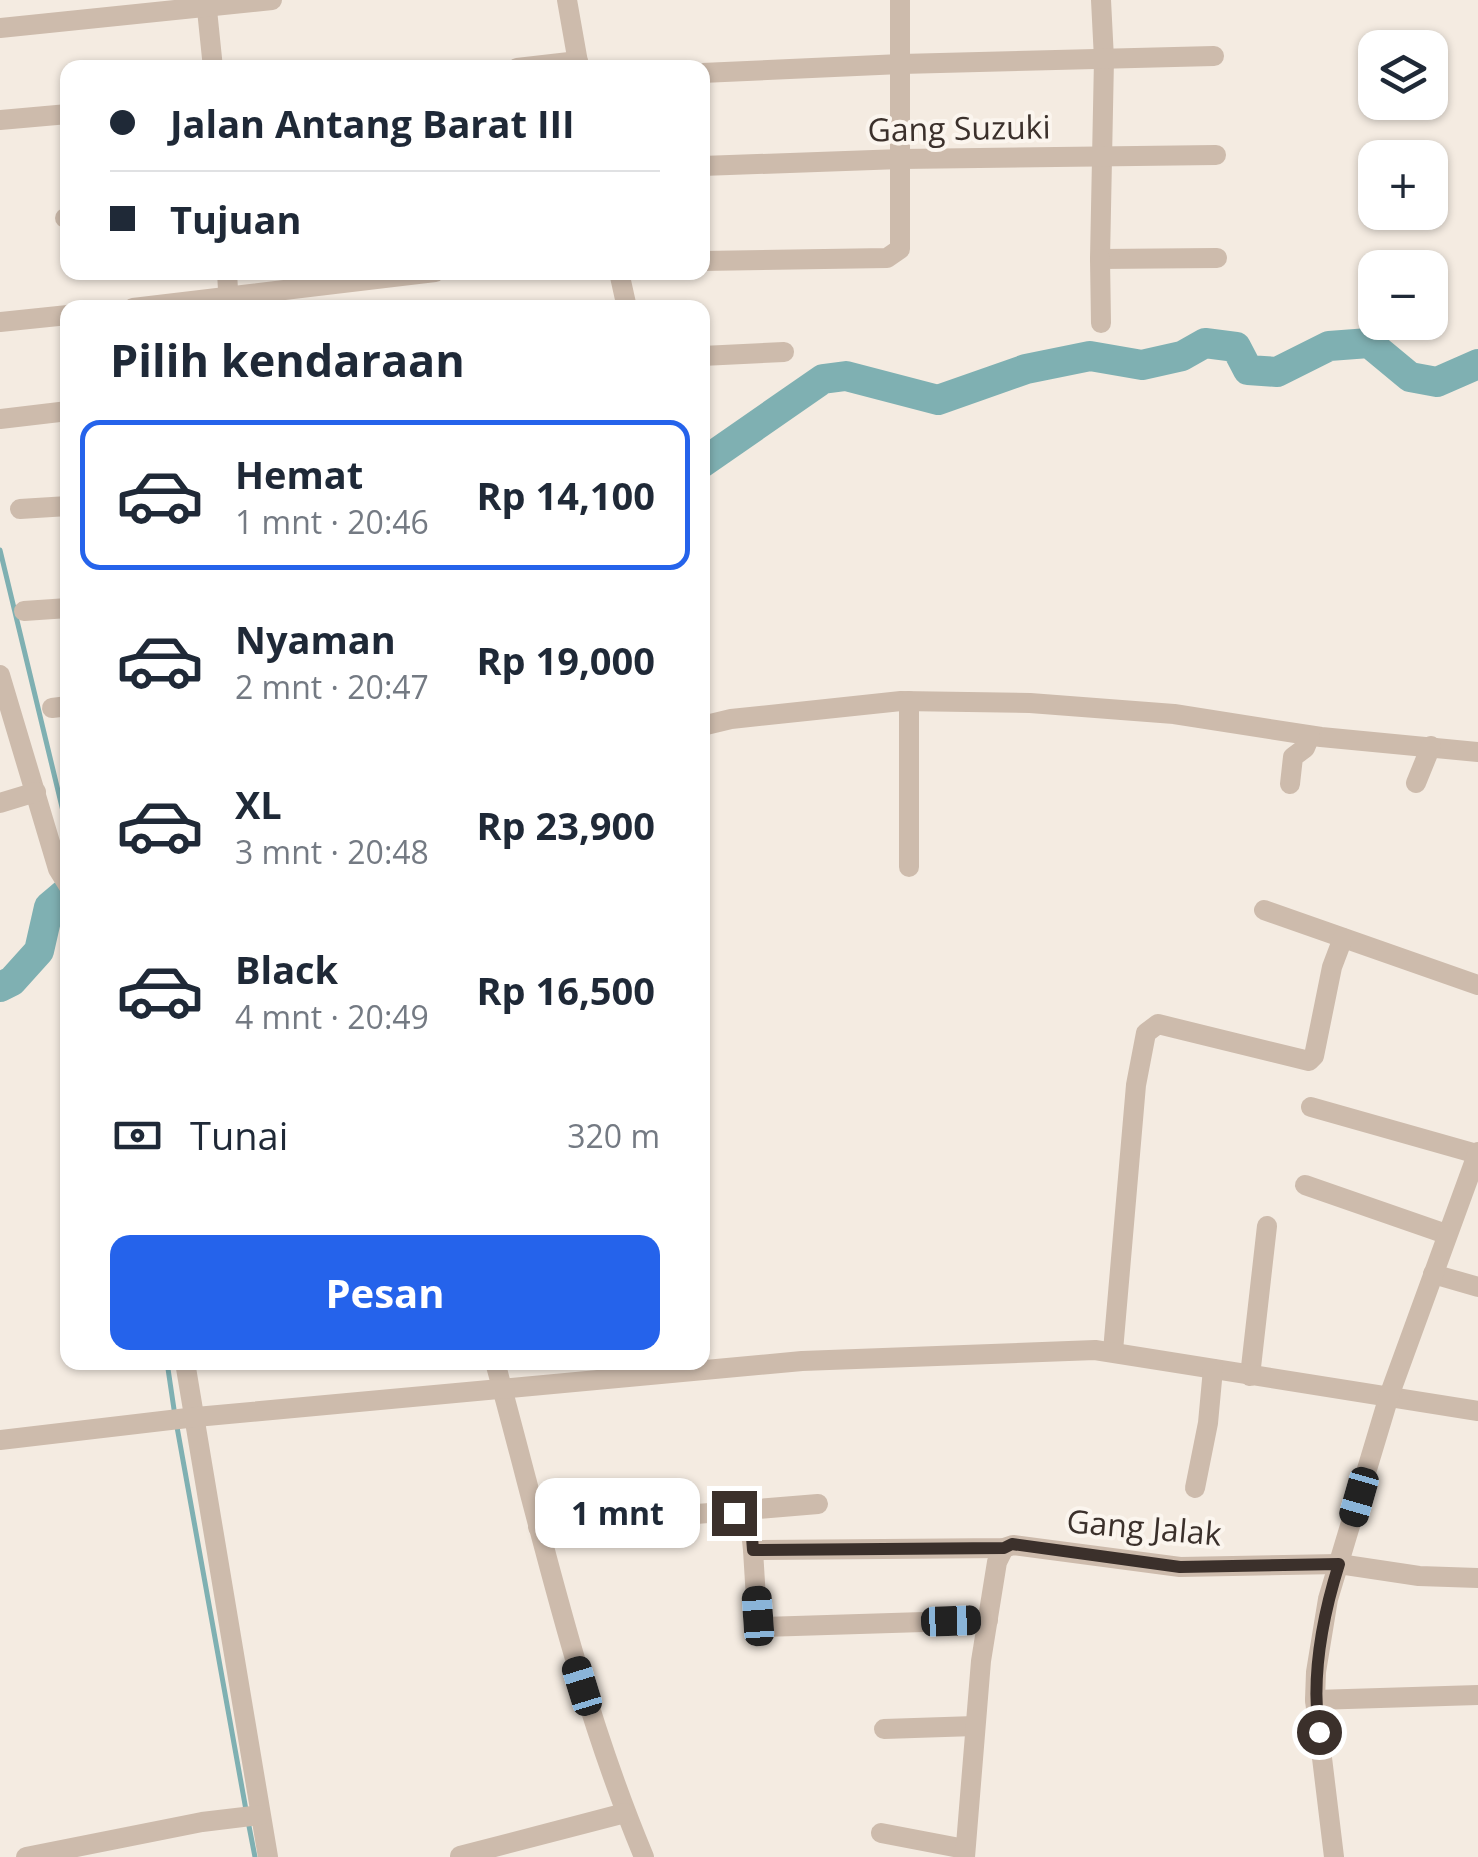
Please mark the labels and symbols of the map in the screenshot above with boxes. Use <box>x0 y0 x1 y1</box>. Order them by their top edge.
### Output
street label: Gang Suzuki <box>867 104 1051 151</box>
car <box>1336 1464 1382 1530</box>
callout: 1 mnt <box>534 1478 699 1548</box>
route end <box>712 1491 757 1536</box>
street label: Gang Jalak <box>1065 1498 1224 1555</box>
car <box>741 1585 775 1647</box>
car <box>920 1605 982 1637</box>
car <box>559 1653 605 1719</box>
route start <box>1297 1710 1342 1755</box>

